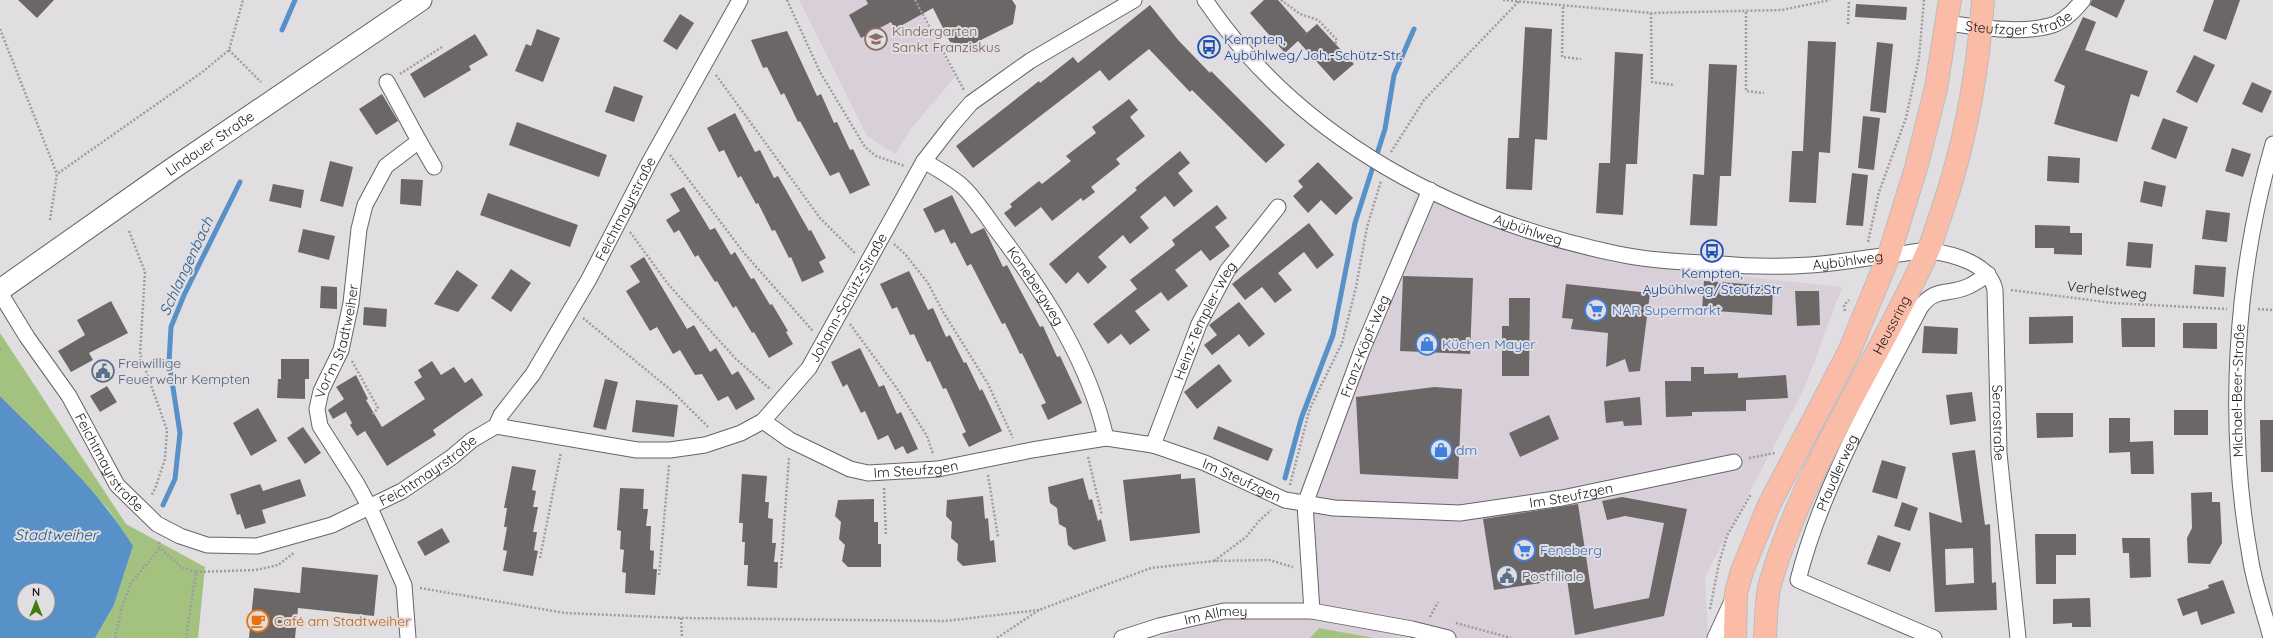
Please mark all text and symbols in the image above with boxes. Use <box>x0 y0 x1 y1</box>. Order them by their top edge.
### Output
street label: Steufzger Straße <box>1964 7 2076 39</box>
place label: Kindergarten Sankt Franziskus <box>892 22 1000 56</box>
school or university icon: Kindergarten Sankt Franziskus <box>863 26 889 52</box>
place label: Kempten, Aybühlweg/Joh.-Schütz-Str. <box>1224 30 1402 64</box>
bus stop icon: Kempten, Aybühlweg/Joh.-Schütz-Str. <box>1196 34 1222 60</box>
street label: Lindauer Straße <box>162 107 258 180</box>
street label: Feichtmayrstraße <box>591 154 660 264</box>
street label: Aybühlweg <box>1491 210 1564 249</box>
water label: Schlangenbach <box>155 213 217 318</box>
street label: Johann-Schütz-Straße <box>805 230 891 366</box>
bus stop icon: Kempten, Aybühlweg/Steufz.Str <box>1699 238 1725 264</box>
street label: Konebergweg <box>1003 243 1068 329</box>
street label: Aybühlweg <box>1812 247 1884 274</box>
street label: Heinz-Templer-Weg <box>1170 257 1240 382</box>
place label: Kempten, Aybühlweg/Steufz.Str <box>1642 264 1782 298</box>
street label: Verhelstweg <box>2066 277 2148 303</box>
street label: Vor'm Stadtweiher <box>311 282 362 400</box>
street label: Franz-Köpf-Weg <box>1336 292 1393 400</box>
street label: Heussring <box>1868 292 1914 358</box>
supermarket icon: NAR Supermarkt <box>1583 297 1609 323</box>
place label: NAR Supermarkt <box>1612 301 1721 319</box>
street label: Michael-Beer-Straße <box>2228 323 2249 458</box>
shop icon: Küchen Mayer <box>1414 331 1440 357</box>
place label: Küchen Mayer <box>1442 335 1536 353</box>
place label: Freiwillige Feuerwehr Kempten <box>118 354 250 388</box>
public building icon: Freiwillige Feuerwehr Kempten <box>90 358 116 384</box>
street label: Serrostraße <box>1988 384 2009 462</box>
street label: Feichtmayrstraße <box>71 410 148 515</box>
street label: Feichtmayrstraße <box>376 431 481 510</box>
street label: Pfaudlerweg <box>1812 431 1862 514</box>
shop icon: dm <box>1428 437 1454 463</box>
place label: dm <box>1456 441 1477 459</box>
street label: Im Steufzgen <box>1200 454 1284 506</box>
street label: Im Steufzgen <box>873 456 960 482</box>
street label: Im Steufzgen <box>1528 479 1615 512</box>
water label: Stadtweiher <box>14 525 100 544</box>
supermarket icon: Feneberg <box>1511 537 1537 563</box>
place label: Feneberg <box>1540 541 1602 559</box>
public building icon: Postfiliale <box>1494 563 1520 589</box>
place label: Postfiliale <box>1522 567 1584 585</box>
north arrow <box>16 582 56 622</box>
text: N <box>32 585 40 599</box>
street label: Im Allmey <box>1182 602 1248 629</box>
cafe icon: Café am Stadtweiher <box>245 608 271 634</box>
place label: Café am Stadtweiher <box>274 612 411 630</box>

